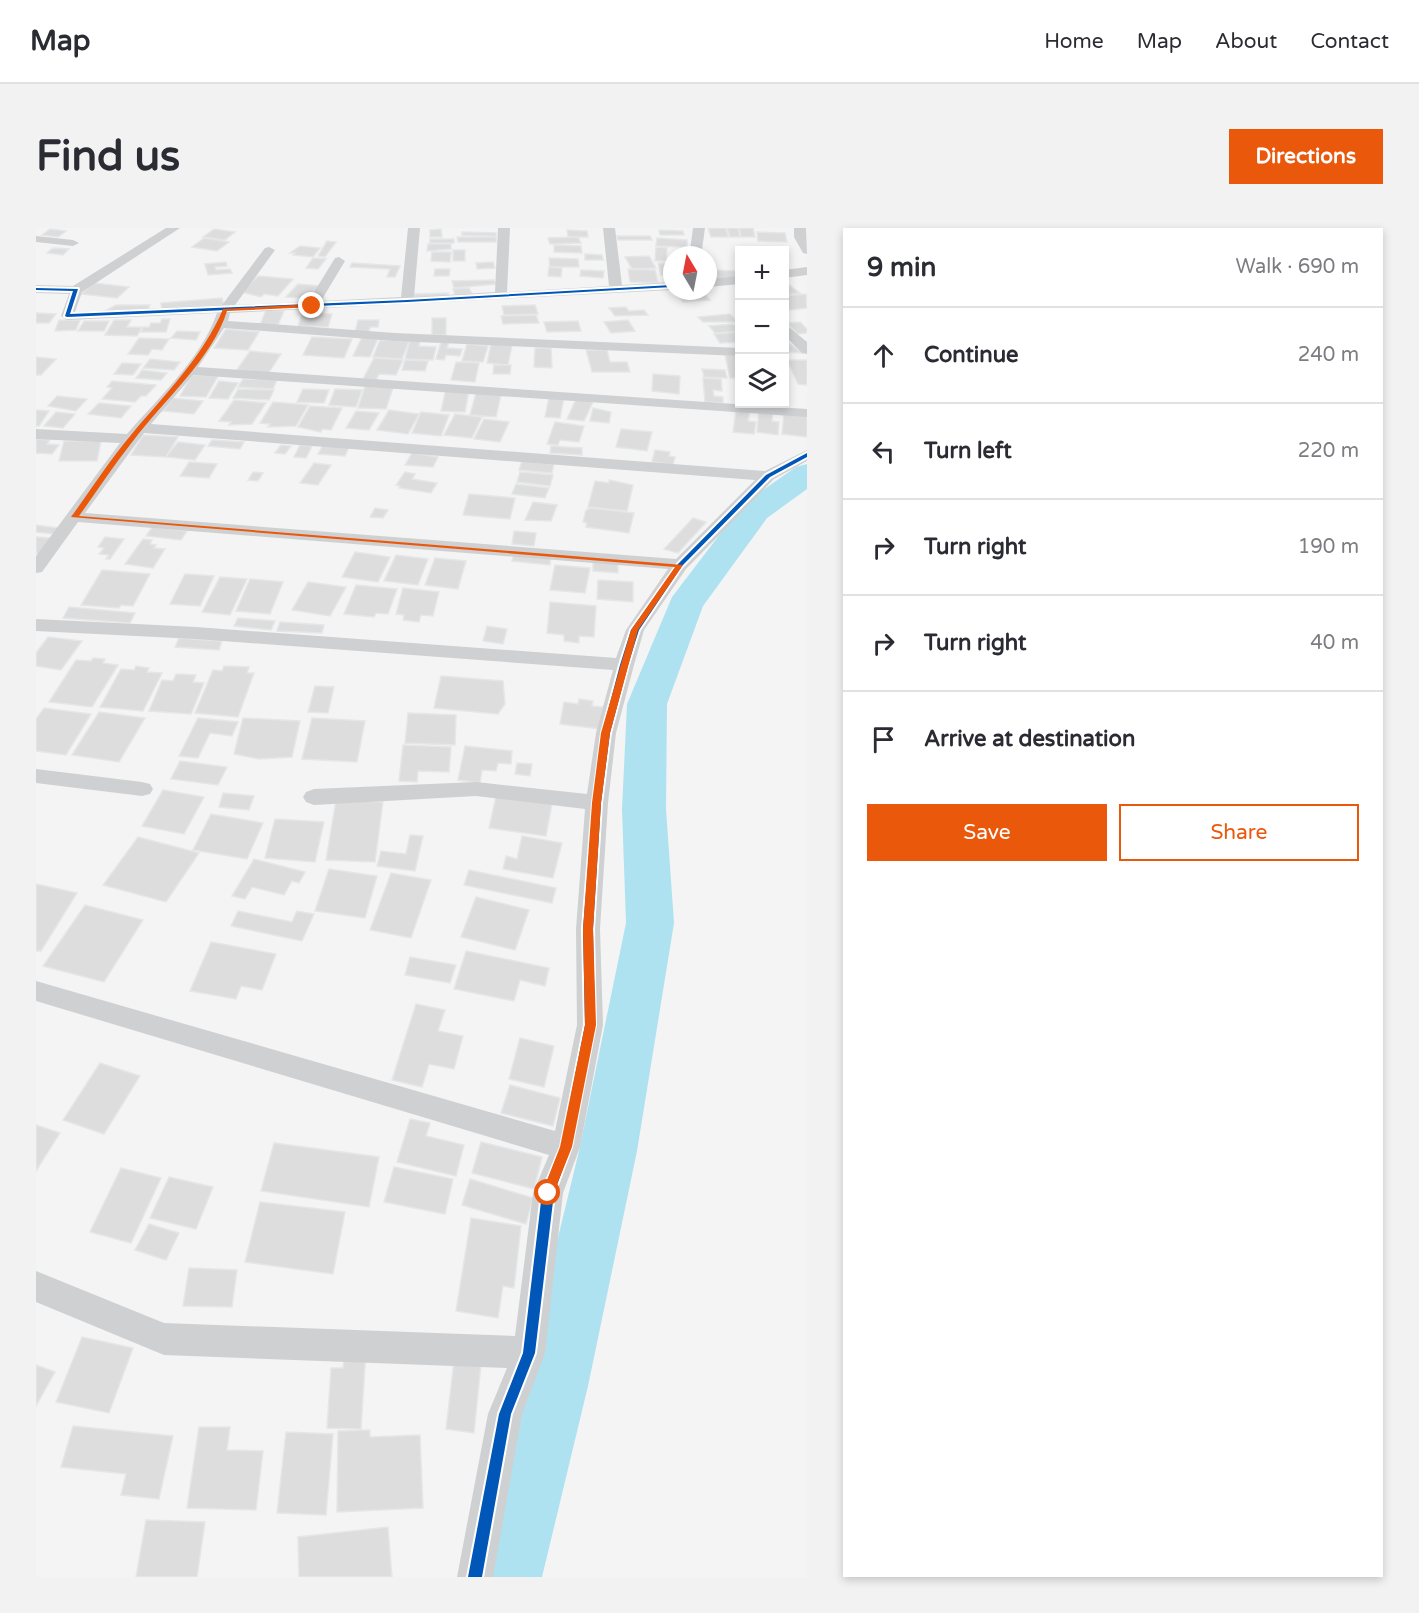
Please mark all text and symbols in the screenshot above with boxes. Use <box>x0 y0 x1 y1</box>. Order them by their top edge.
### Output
text: Map <box>30 24 90 58</box>
text: Home <box>1044 29 1104 54</box>
text: Map <box>1137 29 1182 54</box>
text: About <box>1215 29 1277 54</box>
text: Contact <box>1310 29 1389 54</box>
button: Directions <box>1229 129 1383 184</box>
text: Find us <box>36 131 180 182</box>
north arrow <box>663 246 717 300</box>
map controls <box>735 246 789 408</box>
button: + <box>735 246 789 300</box>
text: 9 min <box>867 252 936 283</box>
text: Walk · 690 m <box>1236 255 1359 279</box>
route end <box>298 292 324 318</box>
button: − <box>735 300 789 354</box>
icon: ahead <box>867 339 900 372</box>
text: Continue <box>924 342 1019 368</box>
text: 240 m <box>1298 343 1359 367</box>
button: layers <box>735 354 789 408</box>
icon: left <box>867 435 900 468</box>
text: Turn left <box>924 438 1012 464</box>
text: 220 m <box>1298 439 1359 463</box>
icon: right <box>867 531 900 564</box>
text: Turn right <box>924 534 1026 560</box>
text: 190 m <box>1298 535 1359 559</box>
icon: right <box>867 627 900 660</box>
text: Turn right <box>924 630 1026 656</box>
text: 40 m <box>1310 631 1359 655</box>
icon: arrive <box>867 723 900 756</box>
text: Arrive at destination <box>924 726 1135 752</box>
button: Save <box>867 804 1107 861</box>
button: Share <box>1119 804 1359 861</box>
route start <box>534 1179 560 1205</box>

